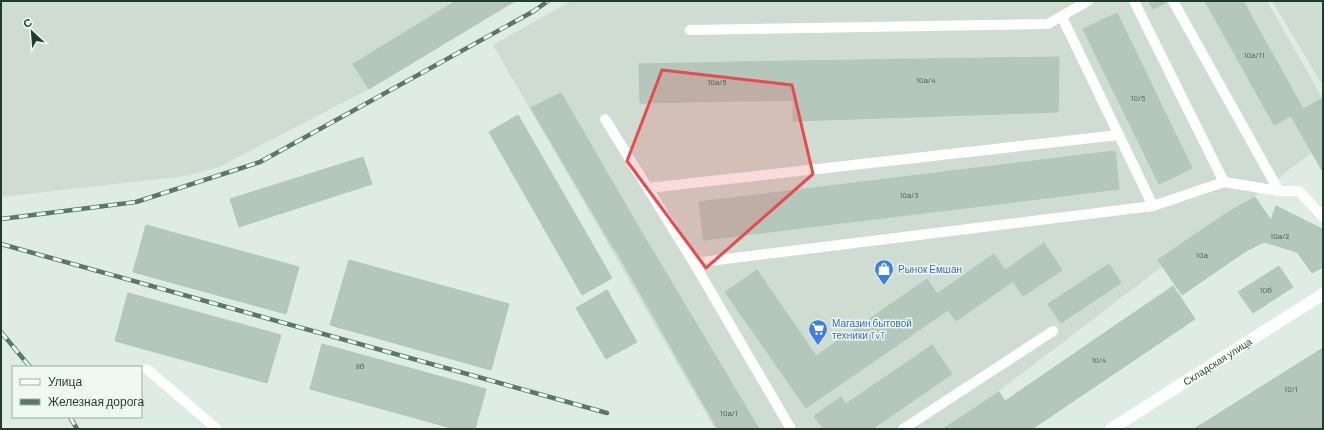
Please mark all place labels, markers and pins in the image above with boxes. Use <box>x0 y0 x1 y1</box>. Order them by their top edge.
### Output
shop icon: Рынок Емшан <box>873 258 895 286</box>
place label: Рынок Емшан <box>898 263 962 275</box>
place label: Магазин бытовой техники TvT <box>832 317 912 341</box>
supermarket icon: Магазин бытовой техники TvT <box>807 318 829 346</box>

